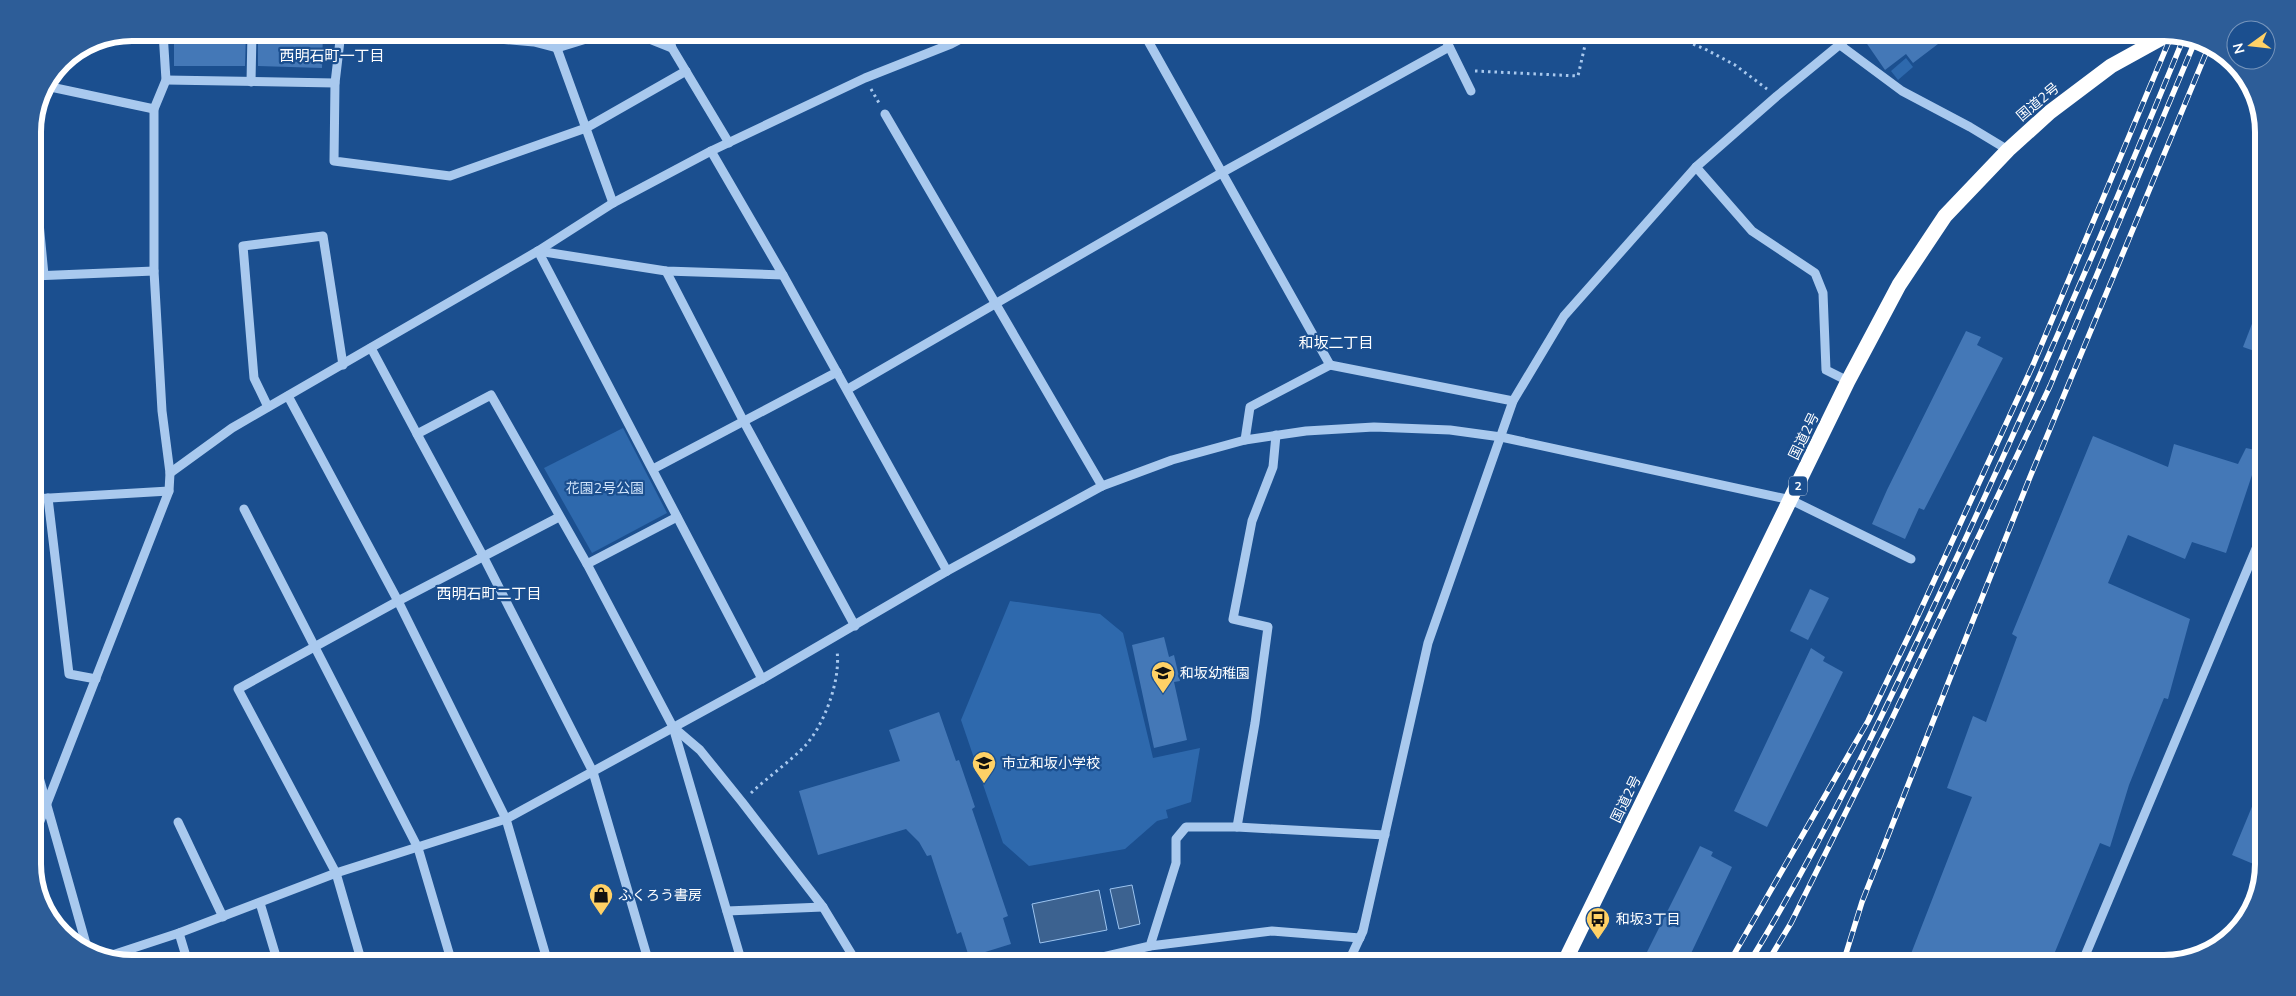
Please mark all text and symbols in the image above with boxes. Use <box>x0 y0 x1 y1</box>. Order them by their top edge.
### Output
north arrow <box>2226 20 2276 70</box>
text: N <box>2228 41 2249 56</box>
district label: 西明石町一丁目 <box>279 46 385 66</box>
street label: 国道2号 <box>2013 79 2063 125</box>
district label: 和坂二丁目 <box>1298 333 1374 353</box>
street label: 国道2号 <box>1784 409 1824 463</box>
road number: 2 <box>1789 476 1807 496</box>
park label: 花園2号公園 <box>566 479 644 498</box>
district label: 西明石町二丁目 <box>436 584 542 604</box>
school or university icon: 和坂幼稚園 <box>1150 660 1176 694</box>
place label: 和坂幼稚園 <box>1180 664 1250 683</box>
school or university icon: 市立和坂小学校 <box>971 750 997 784</box>
place label: 市立和坂小学校 <box>1002 754 1100 773</box>
street label: 国道2号 <box>1606 772 1646 826</box>
shop icon: ふくろう書房 <box>588 882 614 916</box>
place label: ふくろう書房 <box>618 886 702 905</box>
bus stop icon: 和坂3丁目 <box>1585 906 1611 940</box>
place label: 和坂3丁目 <box>1616 910 1680 929</box>

